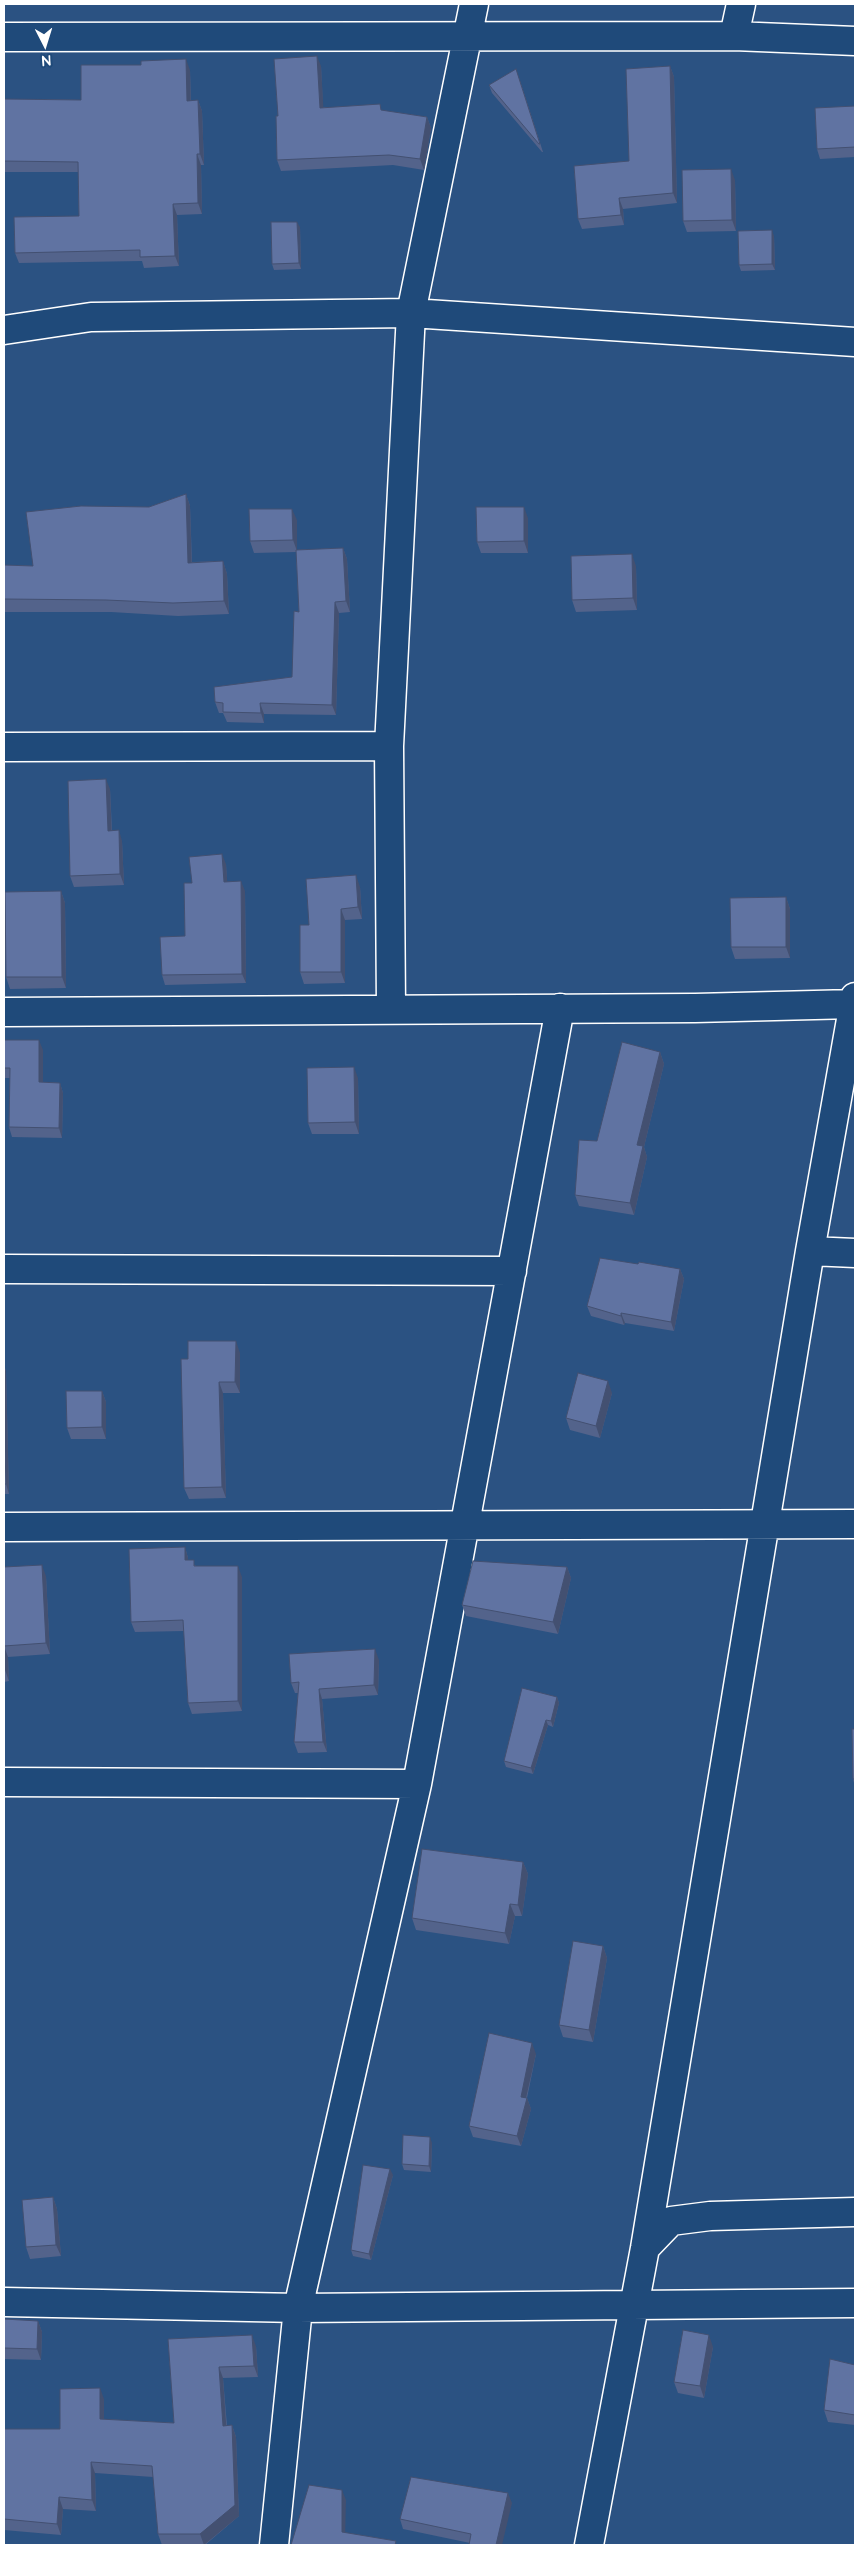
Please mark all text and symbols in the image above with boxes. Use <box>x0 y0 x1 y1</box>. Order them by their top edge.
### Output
north arrow <box>20 20 70 70</box>
text: N <box>41 50 52 70</box>

